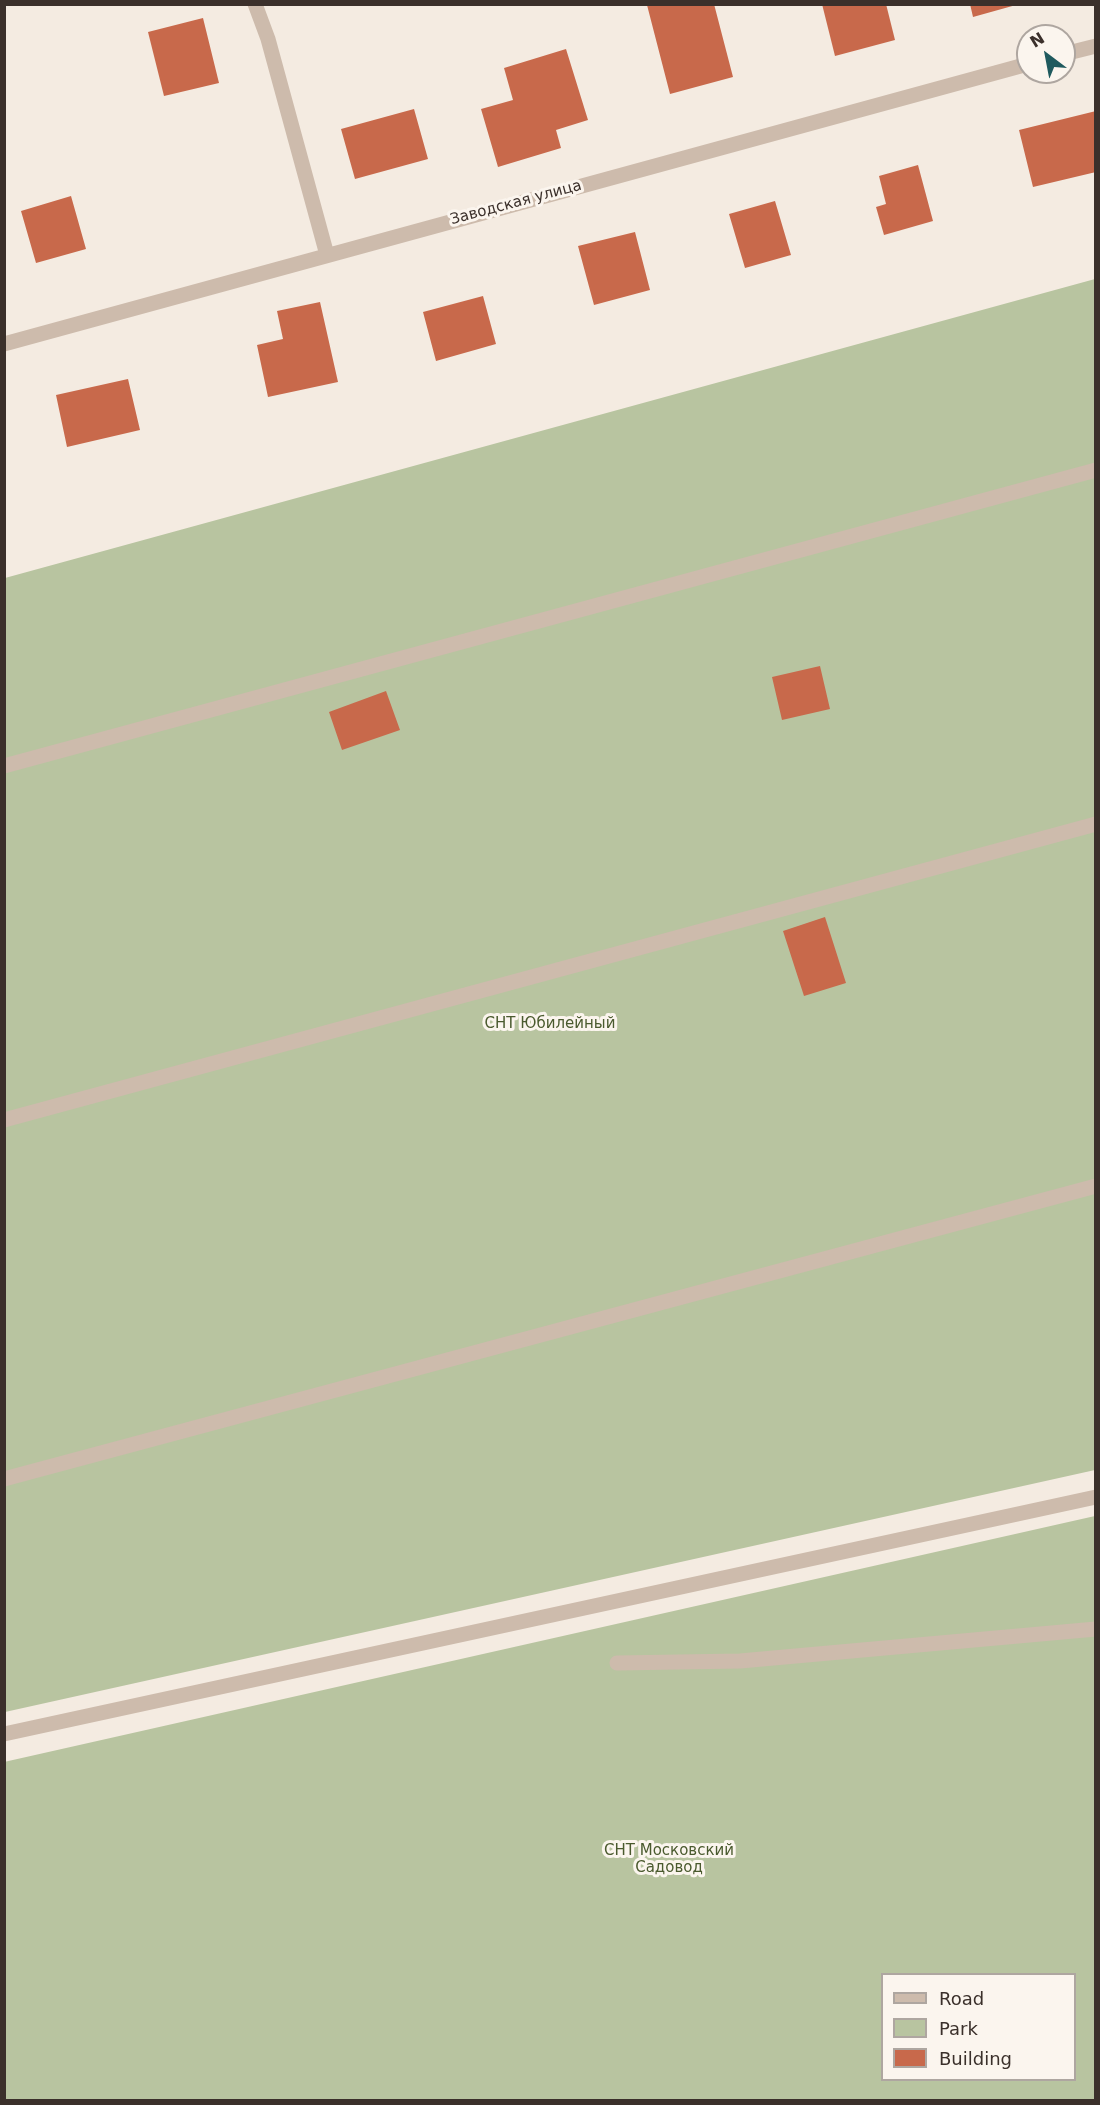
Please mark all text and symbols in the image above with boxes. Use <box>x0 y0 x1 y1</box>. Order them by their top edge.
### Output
north arrow <box>1016 24 1076 84</box>
text: N <box>1027 28 1048 52</box>
street label: Заводская улица <box>448 177 584 229</box>
park label: СНТ Юбилейный <box>485 1015 615 1033</box>
park label: СНТ Московский Садовод <box>604 1842 734 1877</box>
legend <box>881 1973 1076 2081</box>
text: Road <box>939 1988 984 2009</box>
text: Park <box>939 2018 978 2039</box>
text: Building <box>939 2048 1012 2069</box>

